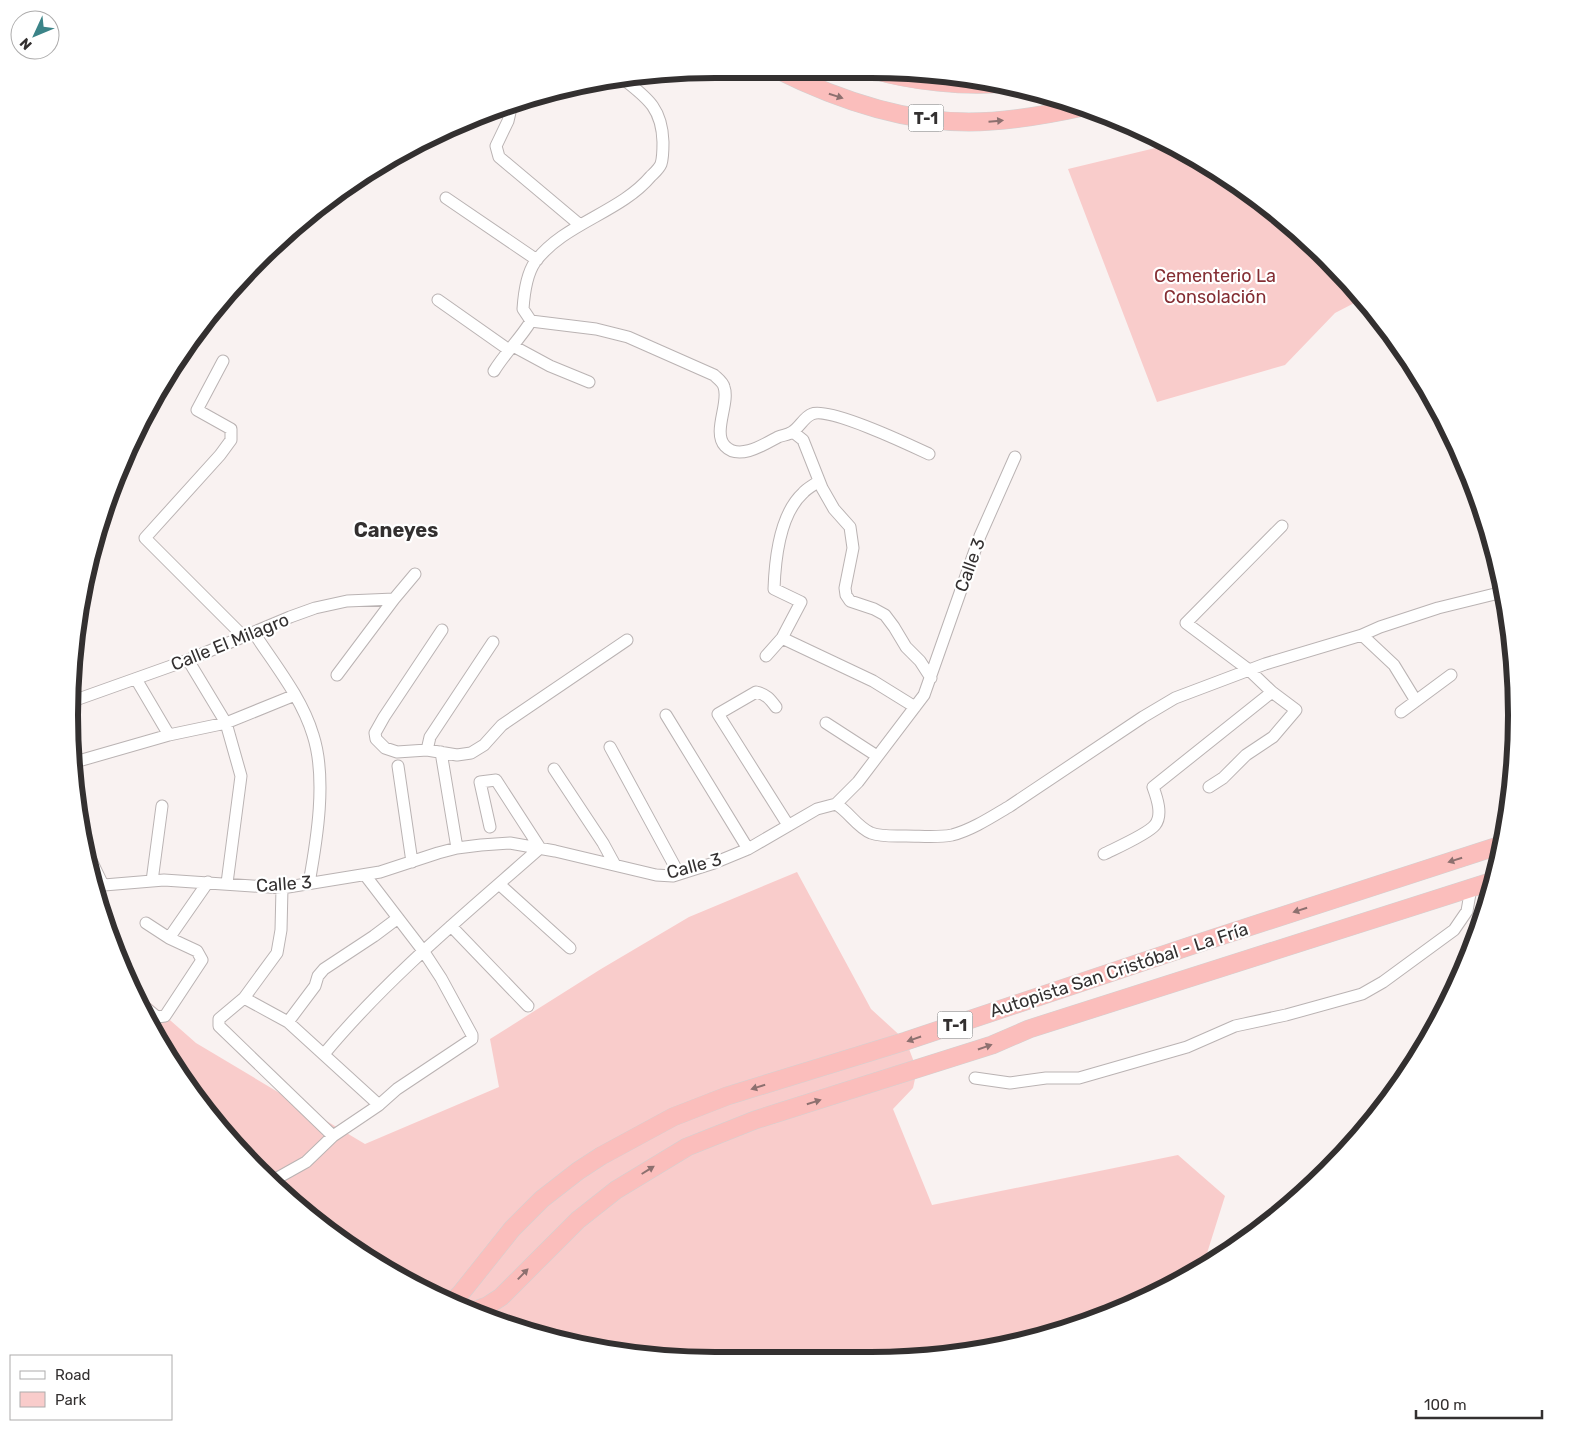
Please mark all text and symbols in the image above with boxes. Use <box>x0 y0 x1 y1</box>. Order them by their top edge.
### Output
north arrow <box>10 10 60 60</box>
text: N <box>16 34 36 53</box>
one-way arrow <box>829 93 844 100</box>
road number: T-1 <box>908 105 944 132</box>
one-way arrow <box>988 116 1004 124</box>
park label: Cementerio La Consolación <box>1154 265 1276 308</box>
district label: Caneyes <box>354 518 438 542</box>
street label: Calle 3 <box>950 535 990 595</box>
street label: Calle El Milagro <box>168 608 292 676</box>
street label: Calle 3 <box>664 848 724 884</box>
one-way arrow <box>1447 857 1462 864</box>
street label: Calle 3 <box>255 871 313 897</box>
one-way arrow <box>1293 907 1308 915</box>
street label: Autopista San Cristóbal - La Fría <box>987 918 1251 1022</box>
road number: T-1 <box>938 1012 972 1038</box>
one-way arrow <box>906 1036 921 1043</box>
one-way arrow <box>978 1043 993 1051</box>
one-way arrow <box>751 1083 766 1091</box>
one-way arrow <box>806 1097 821 1105</box>
one-way arrow <box>641 1165 654 1175</box>
one-way arrow <box>517 1268 529 1280</box>
legend <box>10 1355 172 1420</box>
text: Road <box>55 1366 91 1384</box>
scale bar <box>1416 1388 1542 1420</box>
text: Park <box>55 1391 86 1409</box>
text: 100 m <box>1424 1396 1466 1414</box>

